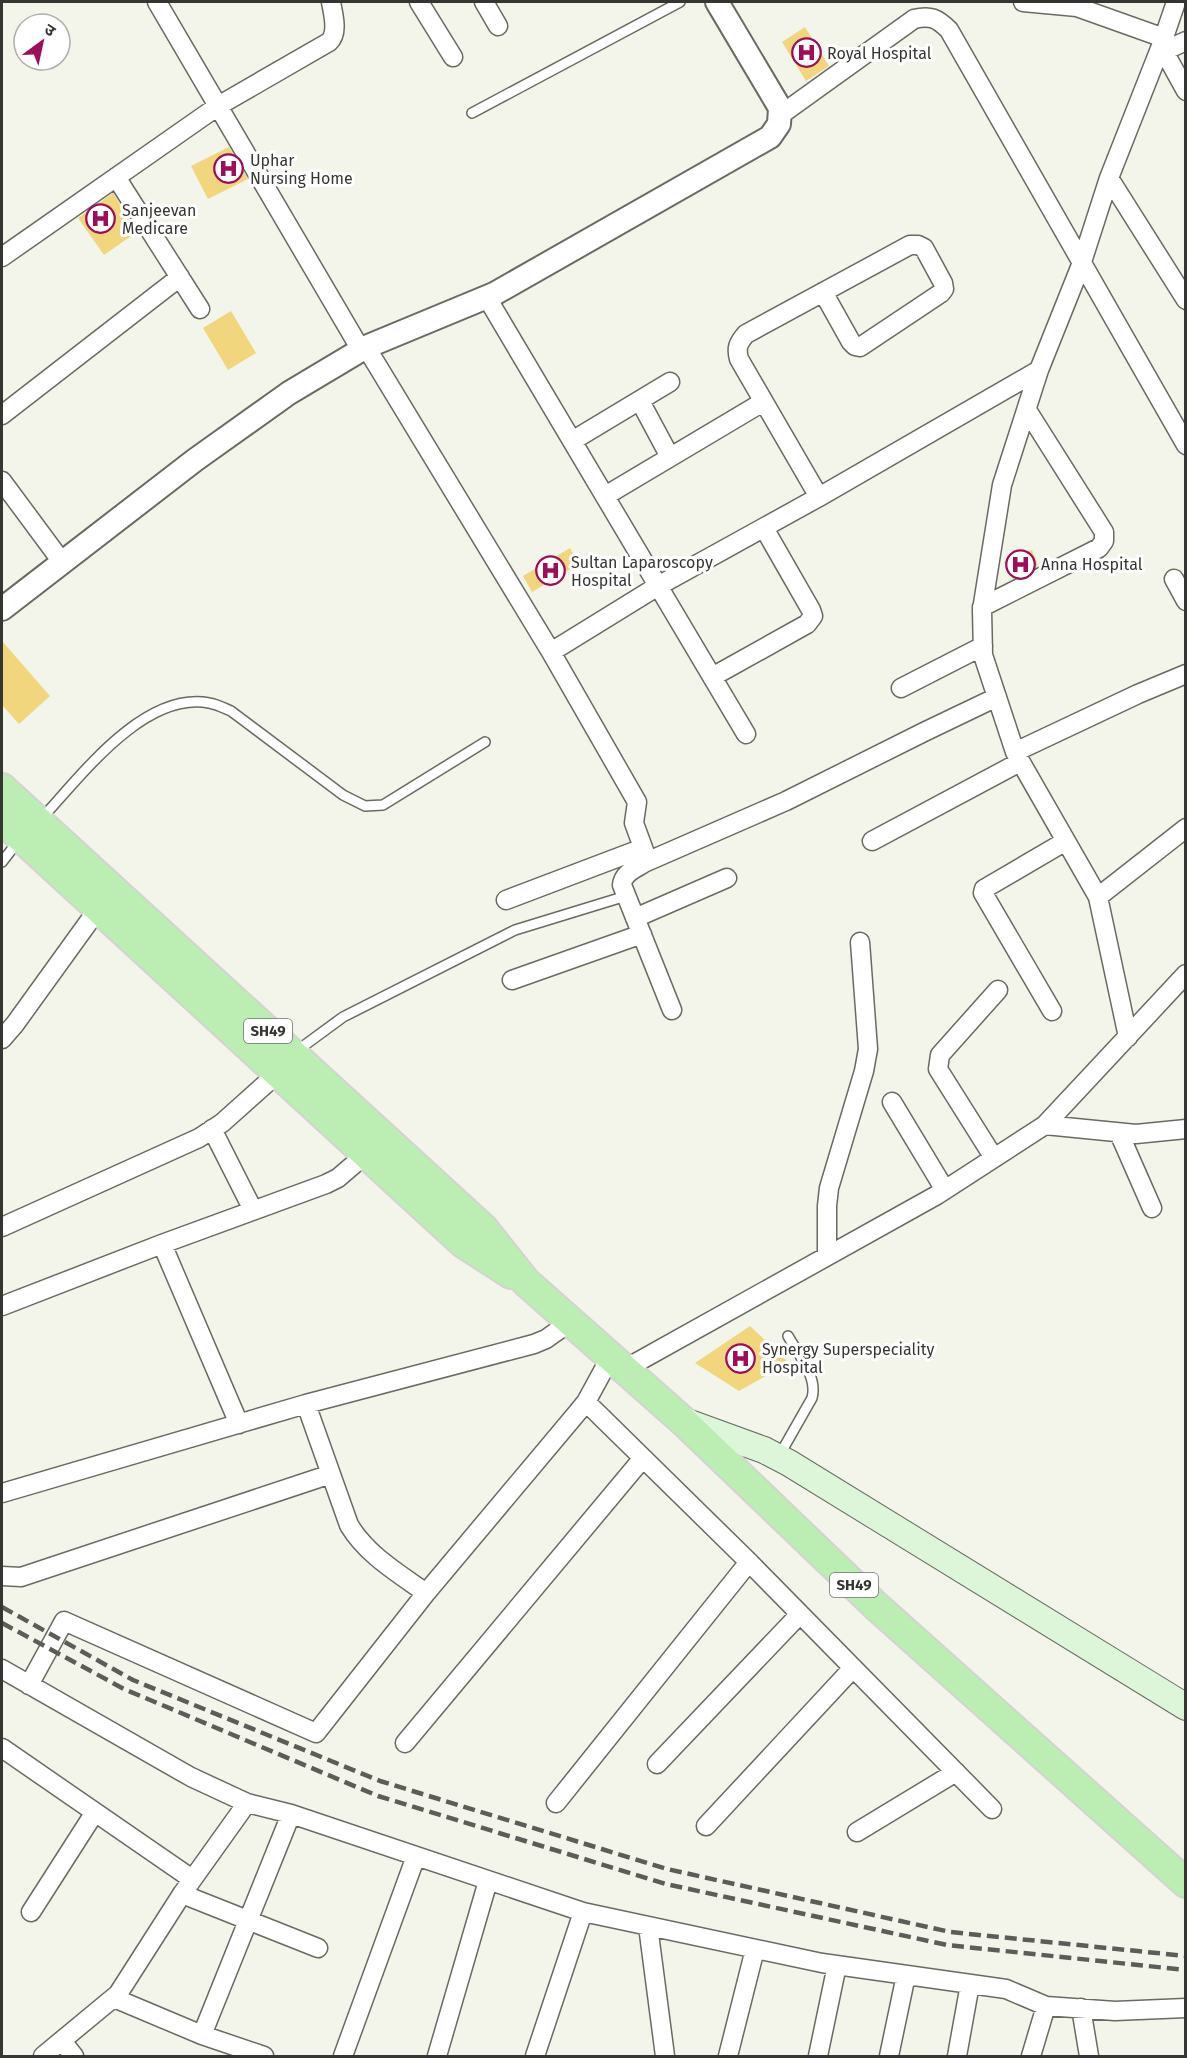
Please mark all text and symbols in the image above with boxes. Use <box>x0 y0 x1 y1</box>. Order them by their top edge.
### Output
north arrow <box>12 12 72 72</box>
text: उ <box>41 19 60 41</box>
hospital icon: Royal Hospital <box>790 37 822 69</box>
place label: Royal Hospital <box>827 44 932 63</box>
place label: Uphar Nursing Home <box>250 151 353 188</box>
hospital icon: Uphar Nursing Home <box>213 153 245 185</box>
place label: Sanjeevan Medicare <box>122 201 196 238</box>
hospital icon: Sanjeevan Medicare <box>85 203 117 235</box>
hospital icon: Anna Hospital <box>1004 548 1036 580</box>
place label: Sultan Laparoscopy Hospital <box>571 553 713 590</box>
hospital icon: Sultan Laparoscopy Hospital <box>534 555 566 587</box>
place label: Anna Hospital <box>1041 555 1143 574</box>
road number: SH49 <box>244 1019 292 1043</box>
place label: Synergy Superspeciality Hospital <box>762 1340 934 1377</box>
hospital icon: Synergy Superspeciality Hospital <box>725 1342 757 1374</box>
road number: SH49 <box>830 1573 878 1597</box>

